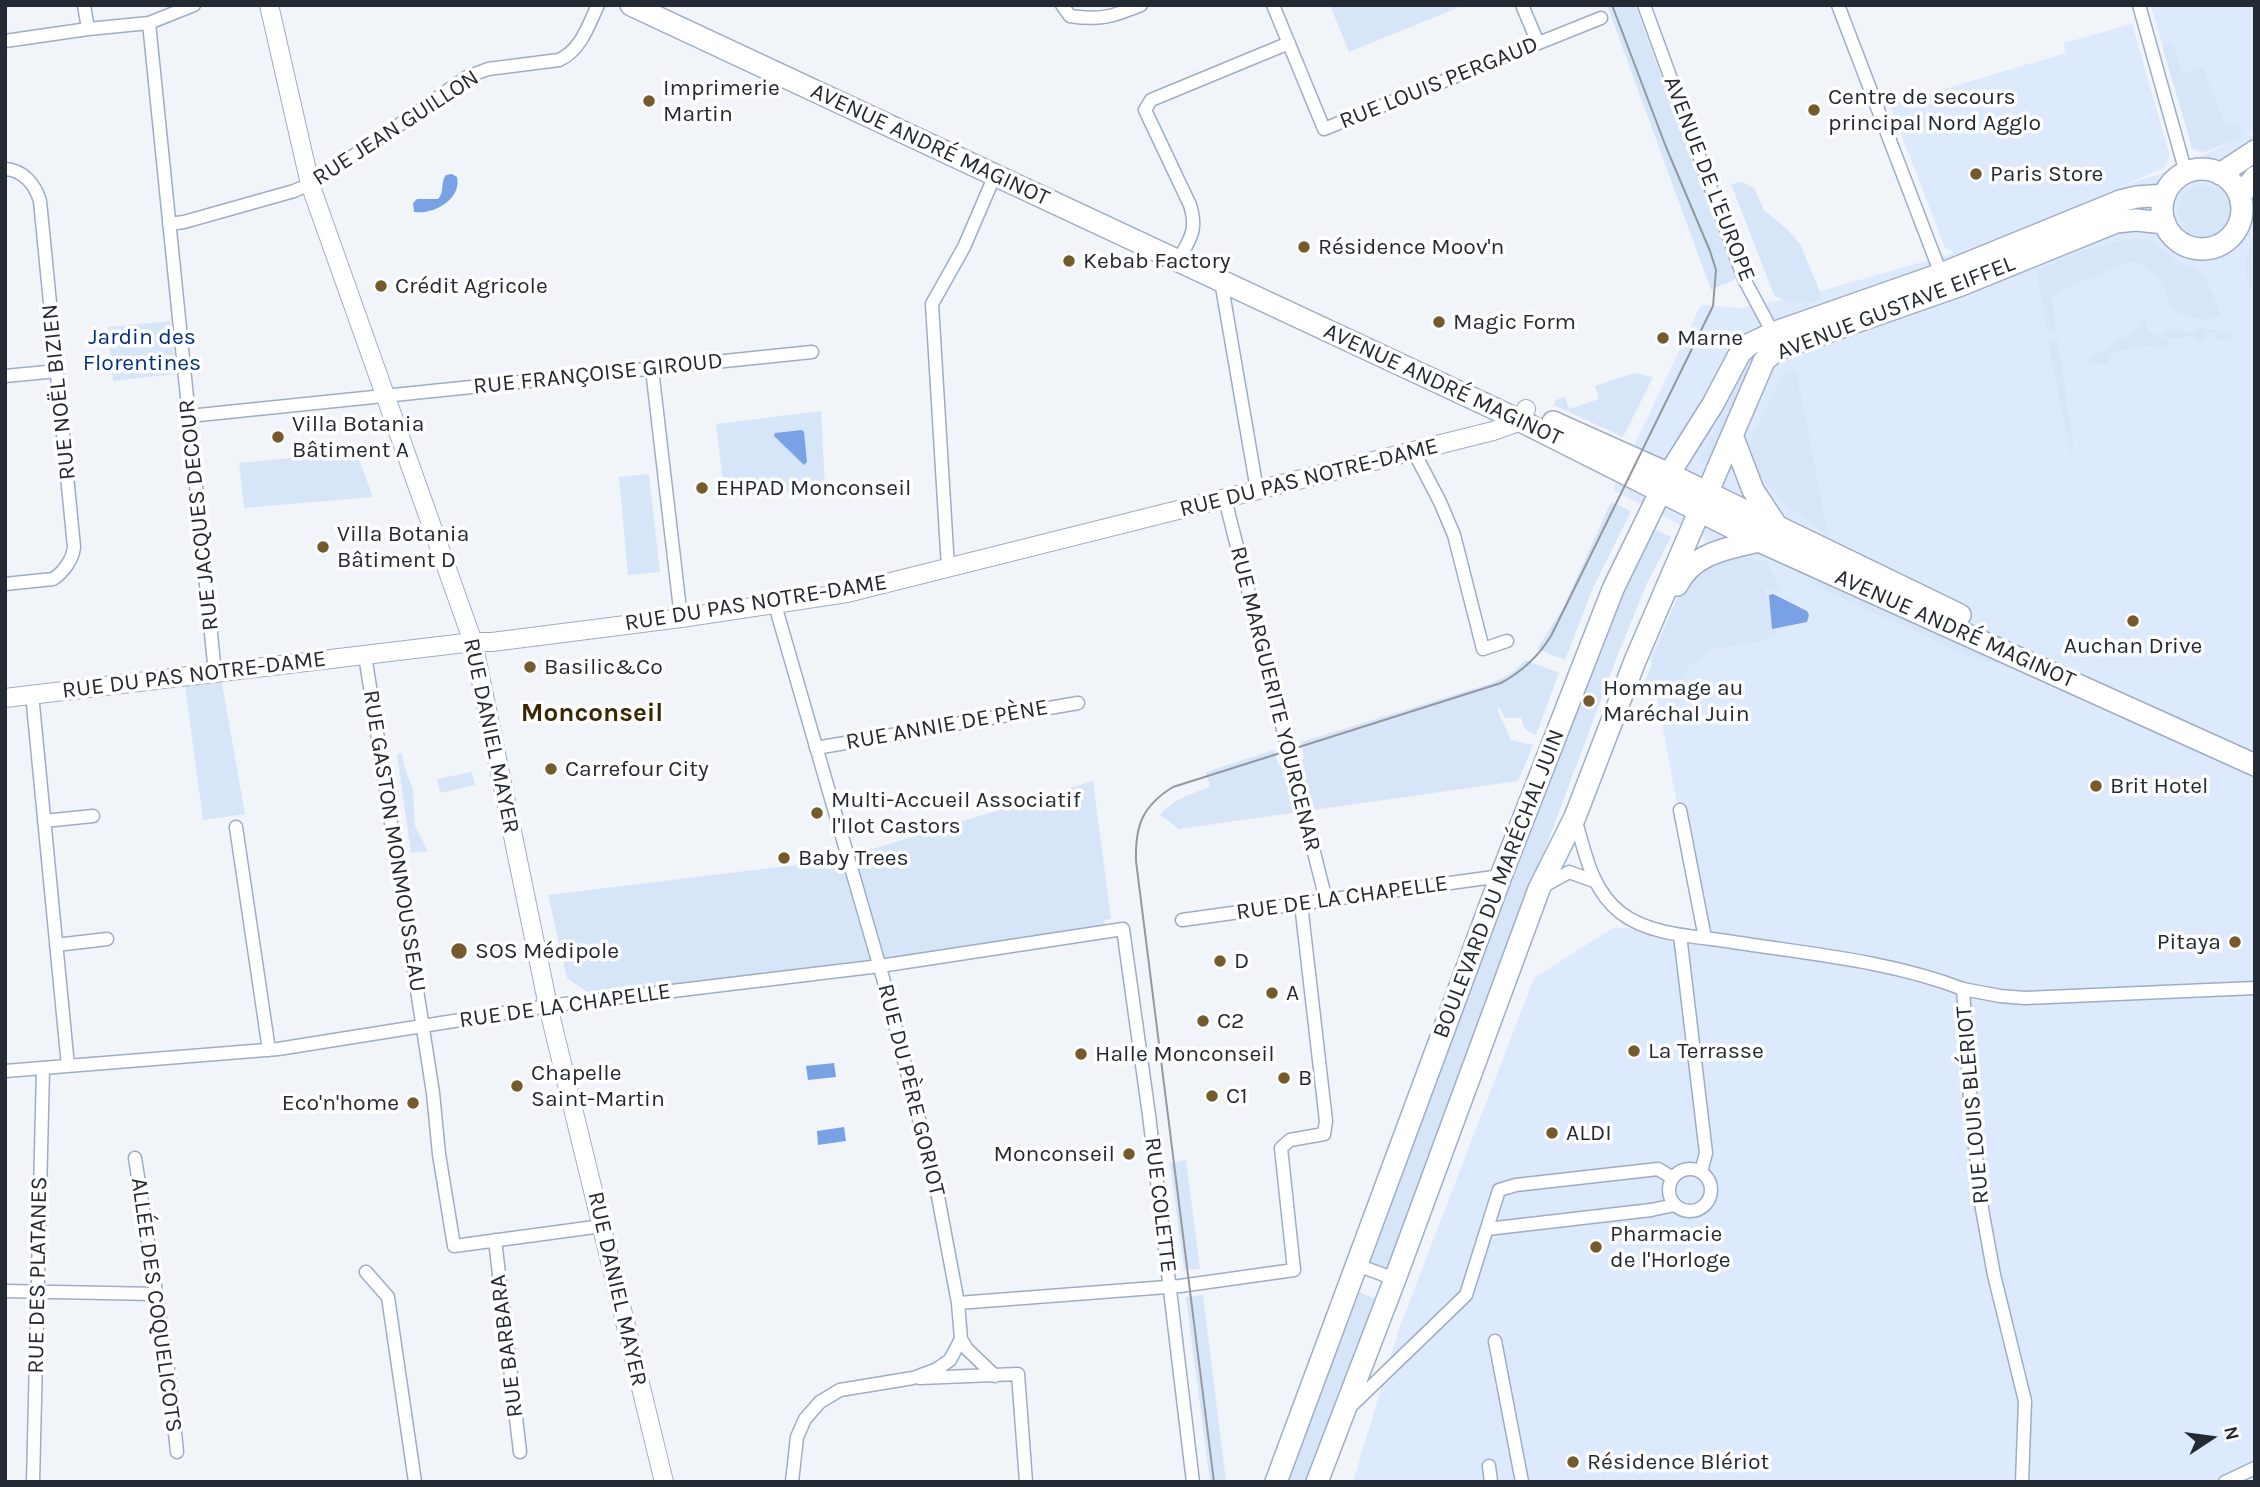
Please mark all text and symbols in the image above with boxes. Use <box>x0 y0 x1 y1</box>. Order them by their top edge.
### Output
street label: RUE LOUIS PERGAUD <box>1336 31 1542 135</box>
street label: RUE JEAN GUILLON <box>308 64 484 192</box>
street label: AVENUE DE L'EUROPE <box>1657 73 1761 285</box>
place label: Imprimerie Martin <box>663 74 780 128</box>
street label: AVENUE ANDRÉ MAGINOT <box>806 78 1054 212</box>
place label: Centre de secours principal Nord Agglo <box>1828 83 2041 137</box>
marker: Imprimerie Martin <box>641 93 657 109</box>
marker: Centre de secours principal Nord Agglo <box>1806 102 1822 118</box>
place label: Paris Store <box>1990 160 2103 188</box>
marker: Paris Store <box>1968 166 1984 182</box>
place label: Résidence Moov'n <box>1318 233 1504 261</box>
marker: Résidence Moov'n <box>1296 239 1312 255</box>
place label: Kebab Factory <box>1083 247 1230 275</box>
street label: AVENUE GUSTAVE EIFFEL <box>1773 250 2019 366</box>
marker: Kebab Factory <box>1061 253 1077 269</box>
place label: Crédit Agricole <box>395 272 548 300</box>
marker: Crédit Agricole <box>373 278 389 294</box>
street label: RUE NOËL BIZIEN <box>36 303 82 481</box>
place label: Magic Form <box>1453 308 1576 336</box>
marker: Magic Form <box>1431 314 1447 330</box>
street label: AVENUE ANDRÉ MAGINOT <box>1319 318 1567 452</box>
park label: Jardin des Florentines <box>83 323 201 377</box>
place label: Marne <box>1677 324 1743 352</box>
marker: Marne <box>1655 330 1671 346</box>
street label: RUE FRANÇOISE GIROUD <box>472 347 724 401</box>
street label: RUE JACQUES DECOUR <box>173 398 225 632</box>
place label: Villa Botania Bâtiment A <box>292 410 424 464</box>
marker: Villa Botania Bâtiment A <box>270 429 286 445</box>
street label: RUE DU PAS NOTRE-DAME <box>1177 432 1441 524</box>
place label: EHPAD Monconseil <box>716 474 911 502</box>
marker: EHPAD Monconseil <box>694 480 710 496</box>
place label: Villa Botania Bâtiment D <box>337 520 469 574</box>
marker: Villa Botania Bâtiment D <box>315 539 331 555</box>
street label: RUE MARGUERITE YOURCENAR <box>1224 543 1326 855</box>
street label: AVENUE ANDRÉ MAGINOT <box>1831 563 2079 695</box>
street label: RUE DU PAS NOTRE-DAME <box>623 569 889 637</box>
marker: Auchan Drive <box>2125 613 2141 629</box>
place label: Auchan Drive <box>2064 632 2202 660</box>
street label: RUE DANIEL MAYER <box>457 636 525 836</box>
street label: RUE DU PAS NOTRE-DAME <box>61 645 327 705</box>
place label: Basilic&Co <box>544 653 663 681</box>
marker: Basilic&Co <box>522 659 538 675</box>
place label: Hommage au Maréchal Juin <box>1603 674 1750 728</box>
street label: RUE GASTON MONMOUSSEAU <box>356 688 432 994</box>
marker: Hommage au Maréchal Juin <box>1581 693 1597 709</box>
street label: RUE ANNIE DE PÈNE <box>844 694 1050 756</box>
district label: Monconseil <box>521 698 663 730</box>
street label: BOULEVARD DU MARÉCHAL JUIN <box>1427 726 1571 1042</box>
place label: Carrefour City <box>565 755 709 783</box>
marker: Carrefour City <box>543 761 559 777</box>
place label: Brit Hotel <box>2110 772 2208 800</box>
marker: Brit Hotel <box>2088 778 2104 794</box>
place label: Multi-Accueil Associatif l'Ilot Castors <box>831 786 1081 840</box>
marker: Multi-Accueil Associatif l'Ilot Castors <box>809 805 825 821</box>
place label: Baby Trees <box>798 844 909 872</box>
marker: Baby Trees <box>776 850 792 866</box>
street label: RUE DE LA CHAPELLE <box>1234 869 1450 927</box>
place label: Pitaya <box>2157 928 2221 956</box>
marker: Pitaya <box>2227 934 2243 950</box>
place label: SOS Médipole <box>475 937 619 965</box>
marker: SOS Médipole <box>449 941 469 961</box>
place label: D <box>1234 947 1249 975</box>
marker: D <box>1212 953 1228 969</box>
street label: RUE DE LA CHAPELLE <box>457 977 673 1035</box>
place label: A <box>1286 979 1299 1007</box>
street label: RUE DU PÈRE GORIOT <box>871 981 951 1199</box>
marker: A <box>1264 985 1280 1001</box>
street label: RUE LOUIS BLÉRIOT <box>1951 1005 1995 1205</box>
place label: C2 <box>1217 1007 1244 1035</box>
marker: C2 <box>1195 1013 1211 1029</box>
place label: La Terrasse <box>1648 1037 1764 1065</box>
place label: Halle Monconseil <box>1095 1040 1275 1068</box>
marker: La Terrasse <box>1626 1043 1642 1059</box>
marker: Halle Monconseil <box>1073 1046 1089 1062</box>
place label: Chapelle Saint-Martin <box>531 1059 665 1113</box>
place label: B <box>1298 1064 1312 1092</box>
marker: B <box>1276 1070 1292 1086</box>
marker: Chapelle Saint-Martin <box>509 1078 525 1094</box>
place label: C1 <box>1226 1082 1248 1110</box>
marker: C1 <box>1204 1088 1220 1104</box>
place label: Eco'n'home <box>282 1089 399 1117</box>
marker: Eco'n'home <box>405 1095 421 1111</box>
place label: ALDI <box>1566 1119 1612 1147</box>
marker: ALDI <box>1544 1125 1560 1141</box>
street label: RUE COLETTE <box>1138 1136 1182 1274</box>
place label: Monconseil <box>994 1140 1115 1168</box>
marker: Monconseil <box>1121 1146 1137 1162</box>
street label: RUE DES PLATANES <box>22 1176 54 1374</box>
street label: ALLÉE DES COQUELICOTS <box>124 1176 188 1434</box>
street label: RUE DANIEL MAYER <box>581 1189 653 1389</box>
place label: Pharmacie de l'Horloge <box>1610 1220 1731 1274</box>
marker: Pharmacie de l'Horloge <box>1588 1239 1604 1255</box>
street label: RUE BARBARA <box>485 1273 529 1419</box>
north arrow <box>2176 1403 2246 1473</box>
text: N <box>2219 1424 2244 1442</box>
place label: Résidence Blériot <box>1587 1448 1769 1476</box>
marker: Résidence Blériot <box>1565 1454 1581 1470</box>

